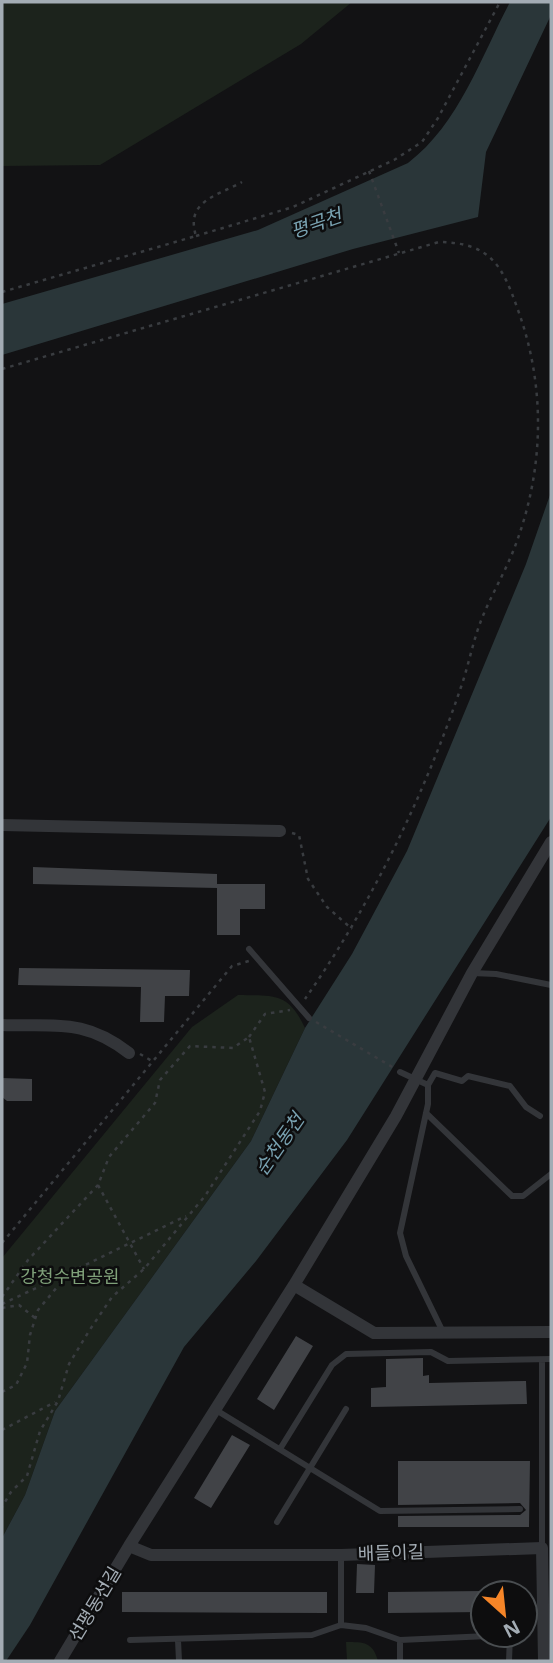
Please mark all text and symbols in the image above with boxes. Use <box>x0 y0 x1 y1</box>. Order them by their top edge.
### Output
water label: 평곡천 <box>287 202 346 244</box>
water label: 순천동천 <box>248 1107 311 1180</box>
park label: 강청수변공원 <box>20 1264 120 1288</box>
street label: 배들이길 <box>357 1539 424 1565</box>
street label: 선평동선길 <box>63 1562 126 1645</box>
north arrow <box>469 1579 539 1649</box>
text: N <box>499 1614 525 1644</box>

